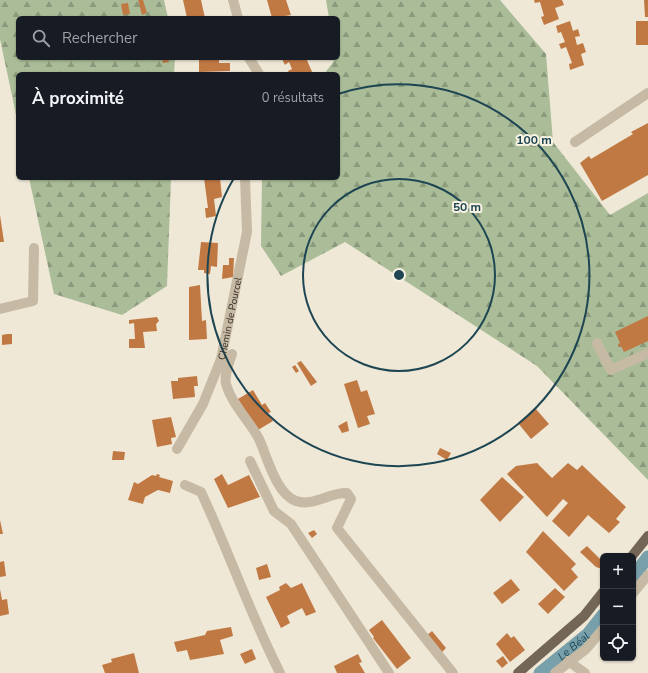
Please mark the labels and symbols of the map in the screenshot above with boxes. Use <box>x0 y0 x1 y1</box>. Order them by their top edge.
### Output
text: 100 m <box>516 132 552 148</box>
text: 50 m <box>453 199 481 215</box>
centre of rings <box>392 268 406 282</box>
street label: Chemin de Pourcel <box>215 276 246 361</box>
water label: Le Béal <box>555 629 593 664</box>

